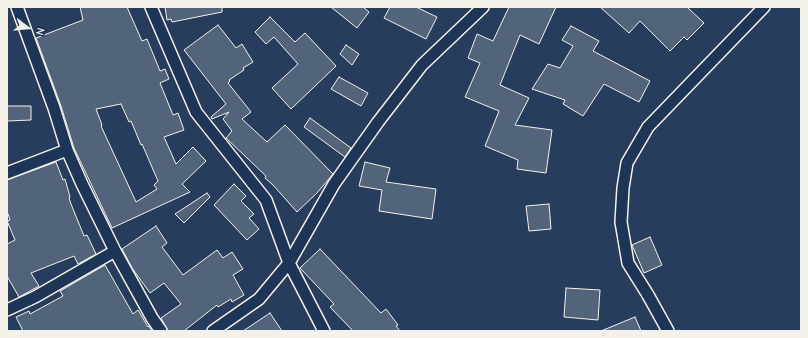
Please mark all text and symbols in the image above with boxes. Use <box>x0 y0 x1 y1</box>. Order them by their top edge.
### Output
north arrow <box>8 8 48 48</box>
text: N <box>33 26 47 37</box>

